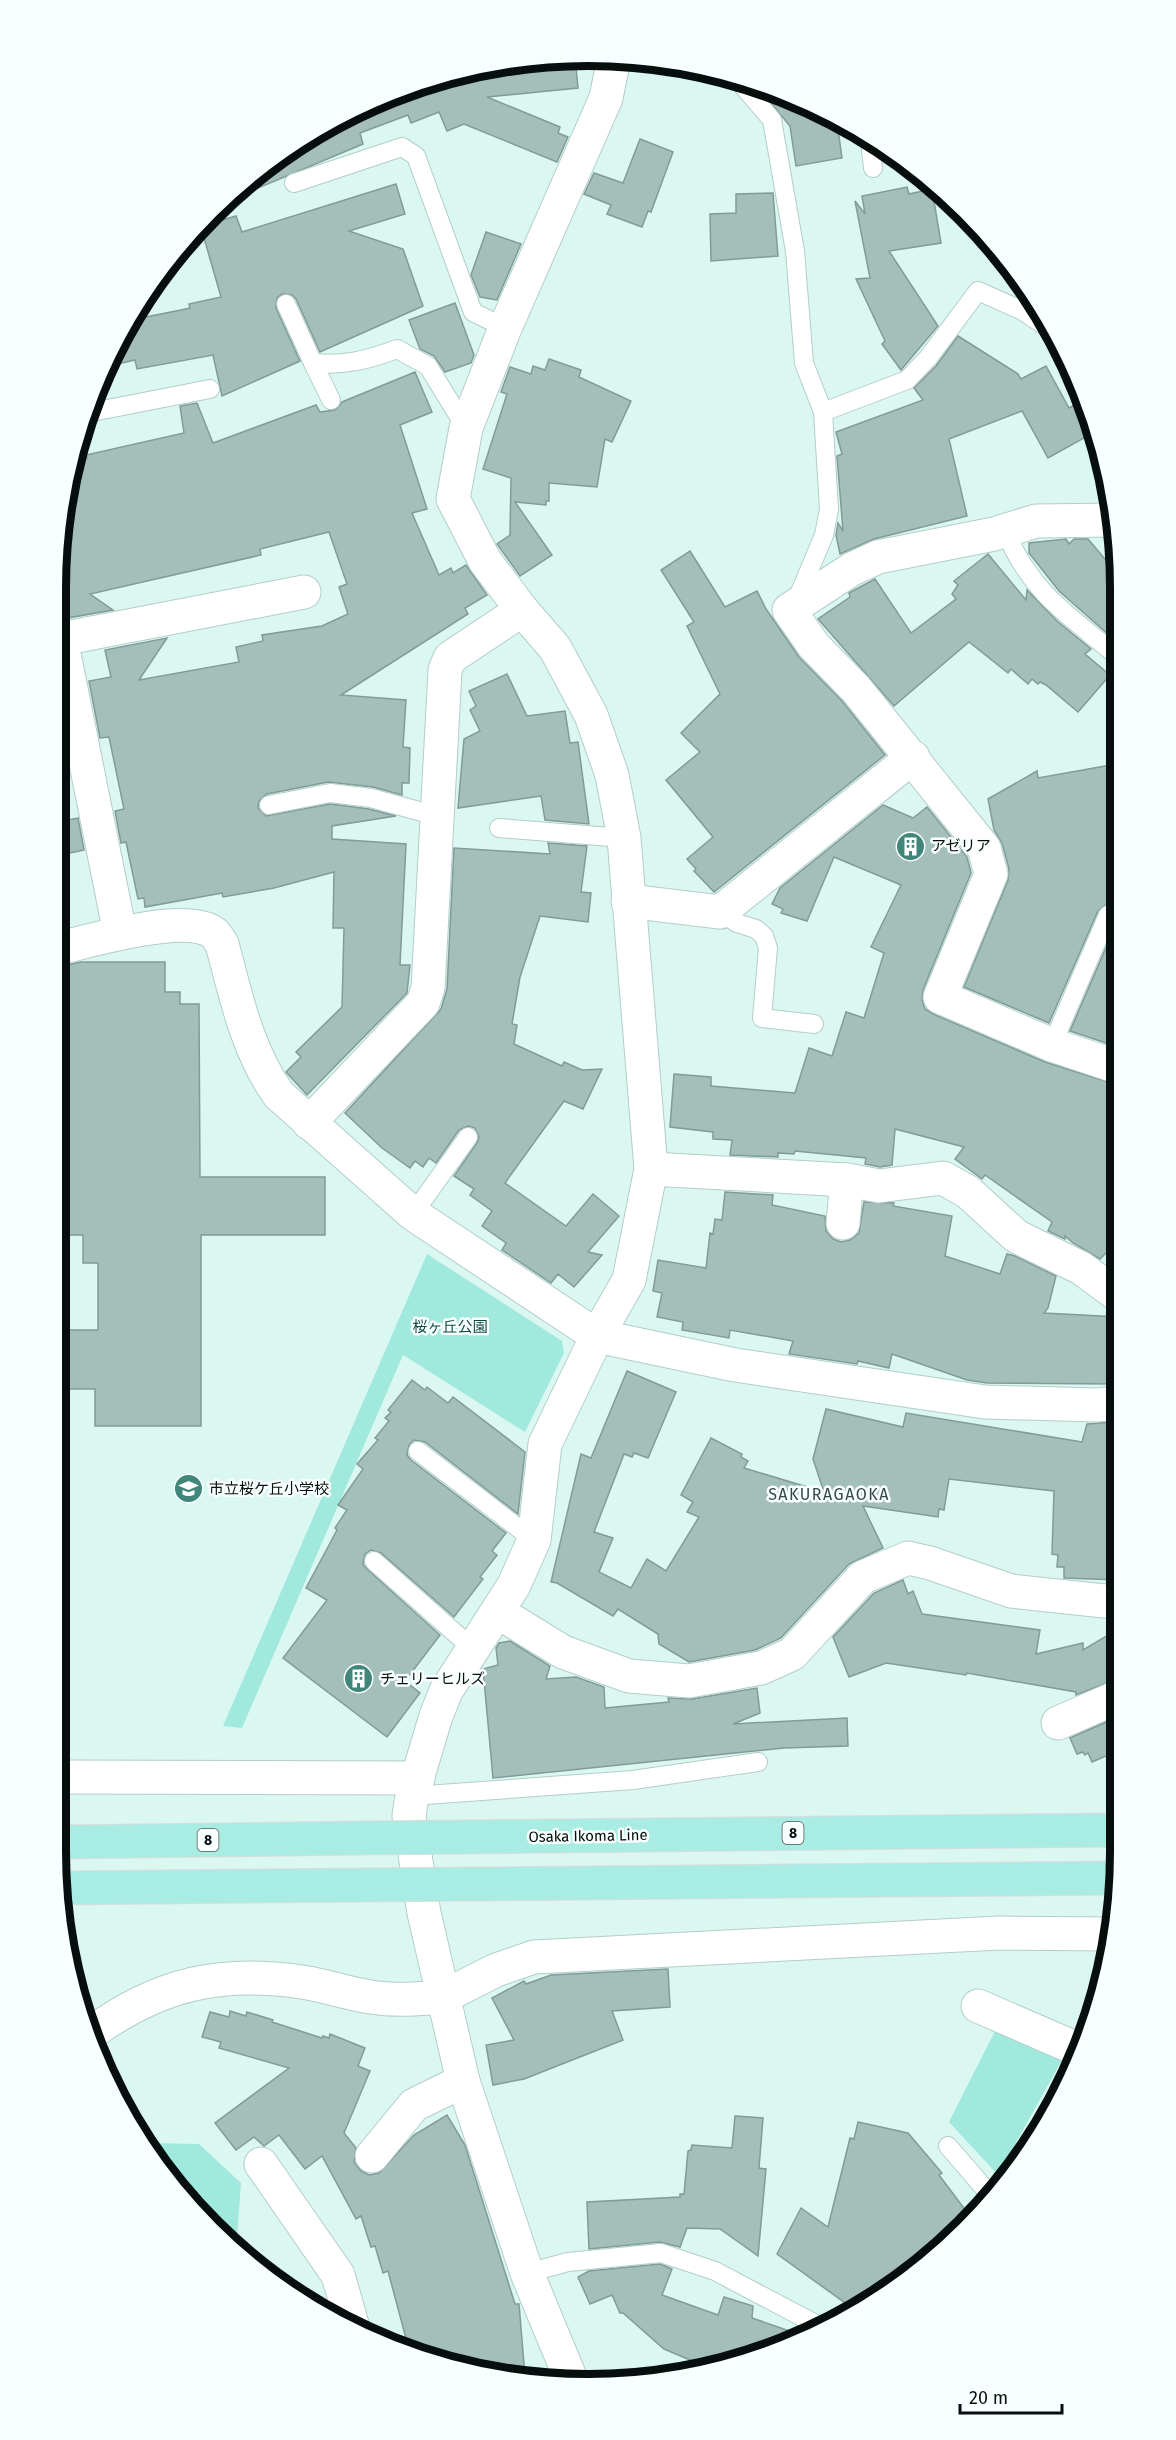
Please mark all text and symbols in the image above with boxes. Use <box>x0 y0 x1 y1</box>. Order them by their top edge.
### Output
building icon: アゼリア <box>894 830 926 862</box>
place label: アゼリア <box>931 837 991 855</box>
park label: 桜ヶ丘公園 <box>412 1318 488 1336</box>
school or university icon: 市立桜ケ丘小学校 <box>172 1473 204 1505</box>
place label: 市立桜ケ丘小学校 <box>209 1480 329 1498</box>
district label: SAKURAGAOKA <box>768 1485 890 1504</box>
building icon: チェリーヒルズ <box>343 1663 375 1695</box>
place label: チェリーヒルズ <box>380 1670 485 1688</box>
road number: 8 <box>782 1822 804 1844</box>
street label: Osaka Ikoma Line <box>528 1826 648 1846</box>
road number: 8 <box>198 1829 218 1851</box>
scale bar <box>960 2377 1062 2415</box>
text: 20 m <box>969 2387 1008 2409</box>

